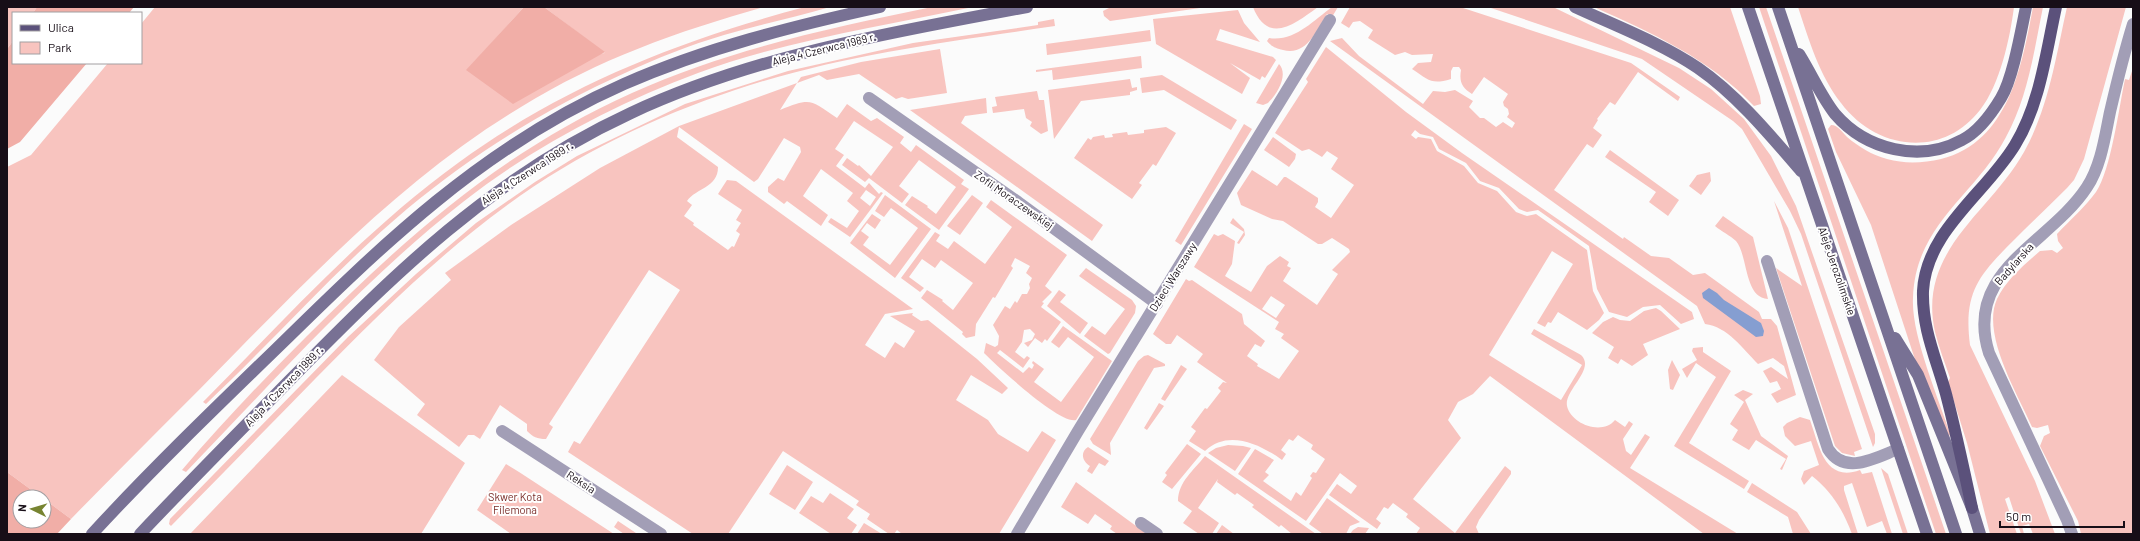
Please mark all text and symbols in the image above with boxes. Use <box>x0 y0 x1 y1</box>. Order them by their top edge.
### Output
legend <box>12 12 142 64</box>
text: Ulica <box>48 20 74 34</box>
street label: Aleja 4 Czerwca 1989 r. <box>770 29 877 68</box>
text: Park <box>48 40 72 54</box>
street label: Aleja 4 Czerwca 1989 r. <box>478 138 575 207</box>
street label: Zofii Moraczewskiej <box>972 167 1056 232</box>
street label: Aleje Jerozolimskie <box>1816 225 1859 317</box>
street label: Dzieci Warszawy <box>1146 240 1199 313</box>
street label: Badylarska <box>1991 240 2036 287</box>
street label: Aleja 4 Czerwca 1989 r. <box>242 343 325 429</box>
street label: Reksia <box>564 467 598 496</box>
north arrow <box>12 489 52 529</box>
park label: Skwer Kota Filemona <box>488 490 542 516</box>
scale bar <box>2000 503 2124 529</box>
text: N <box>15 504 28 512</box>
text: 50 m <box>2006 509 2031 523</box>

